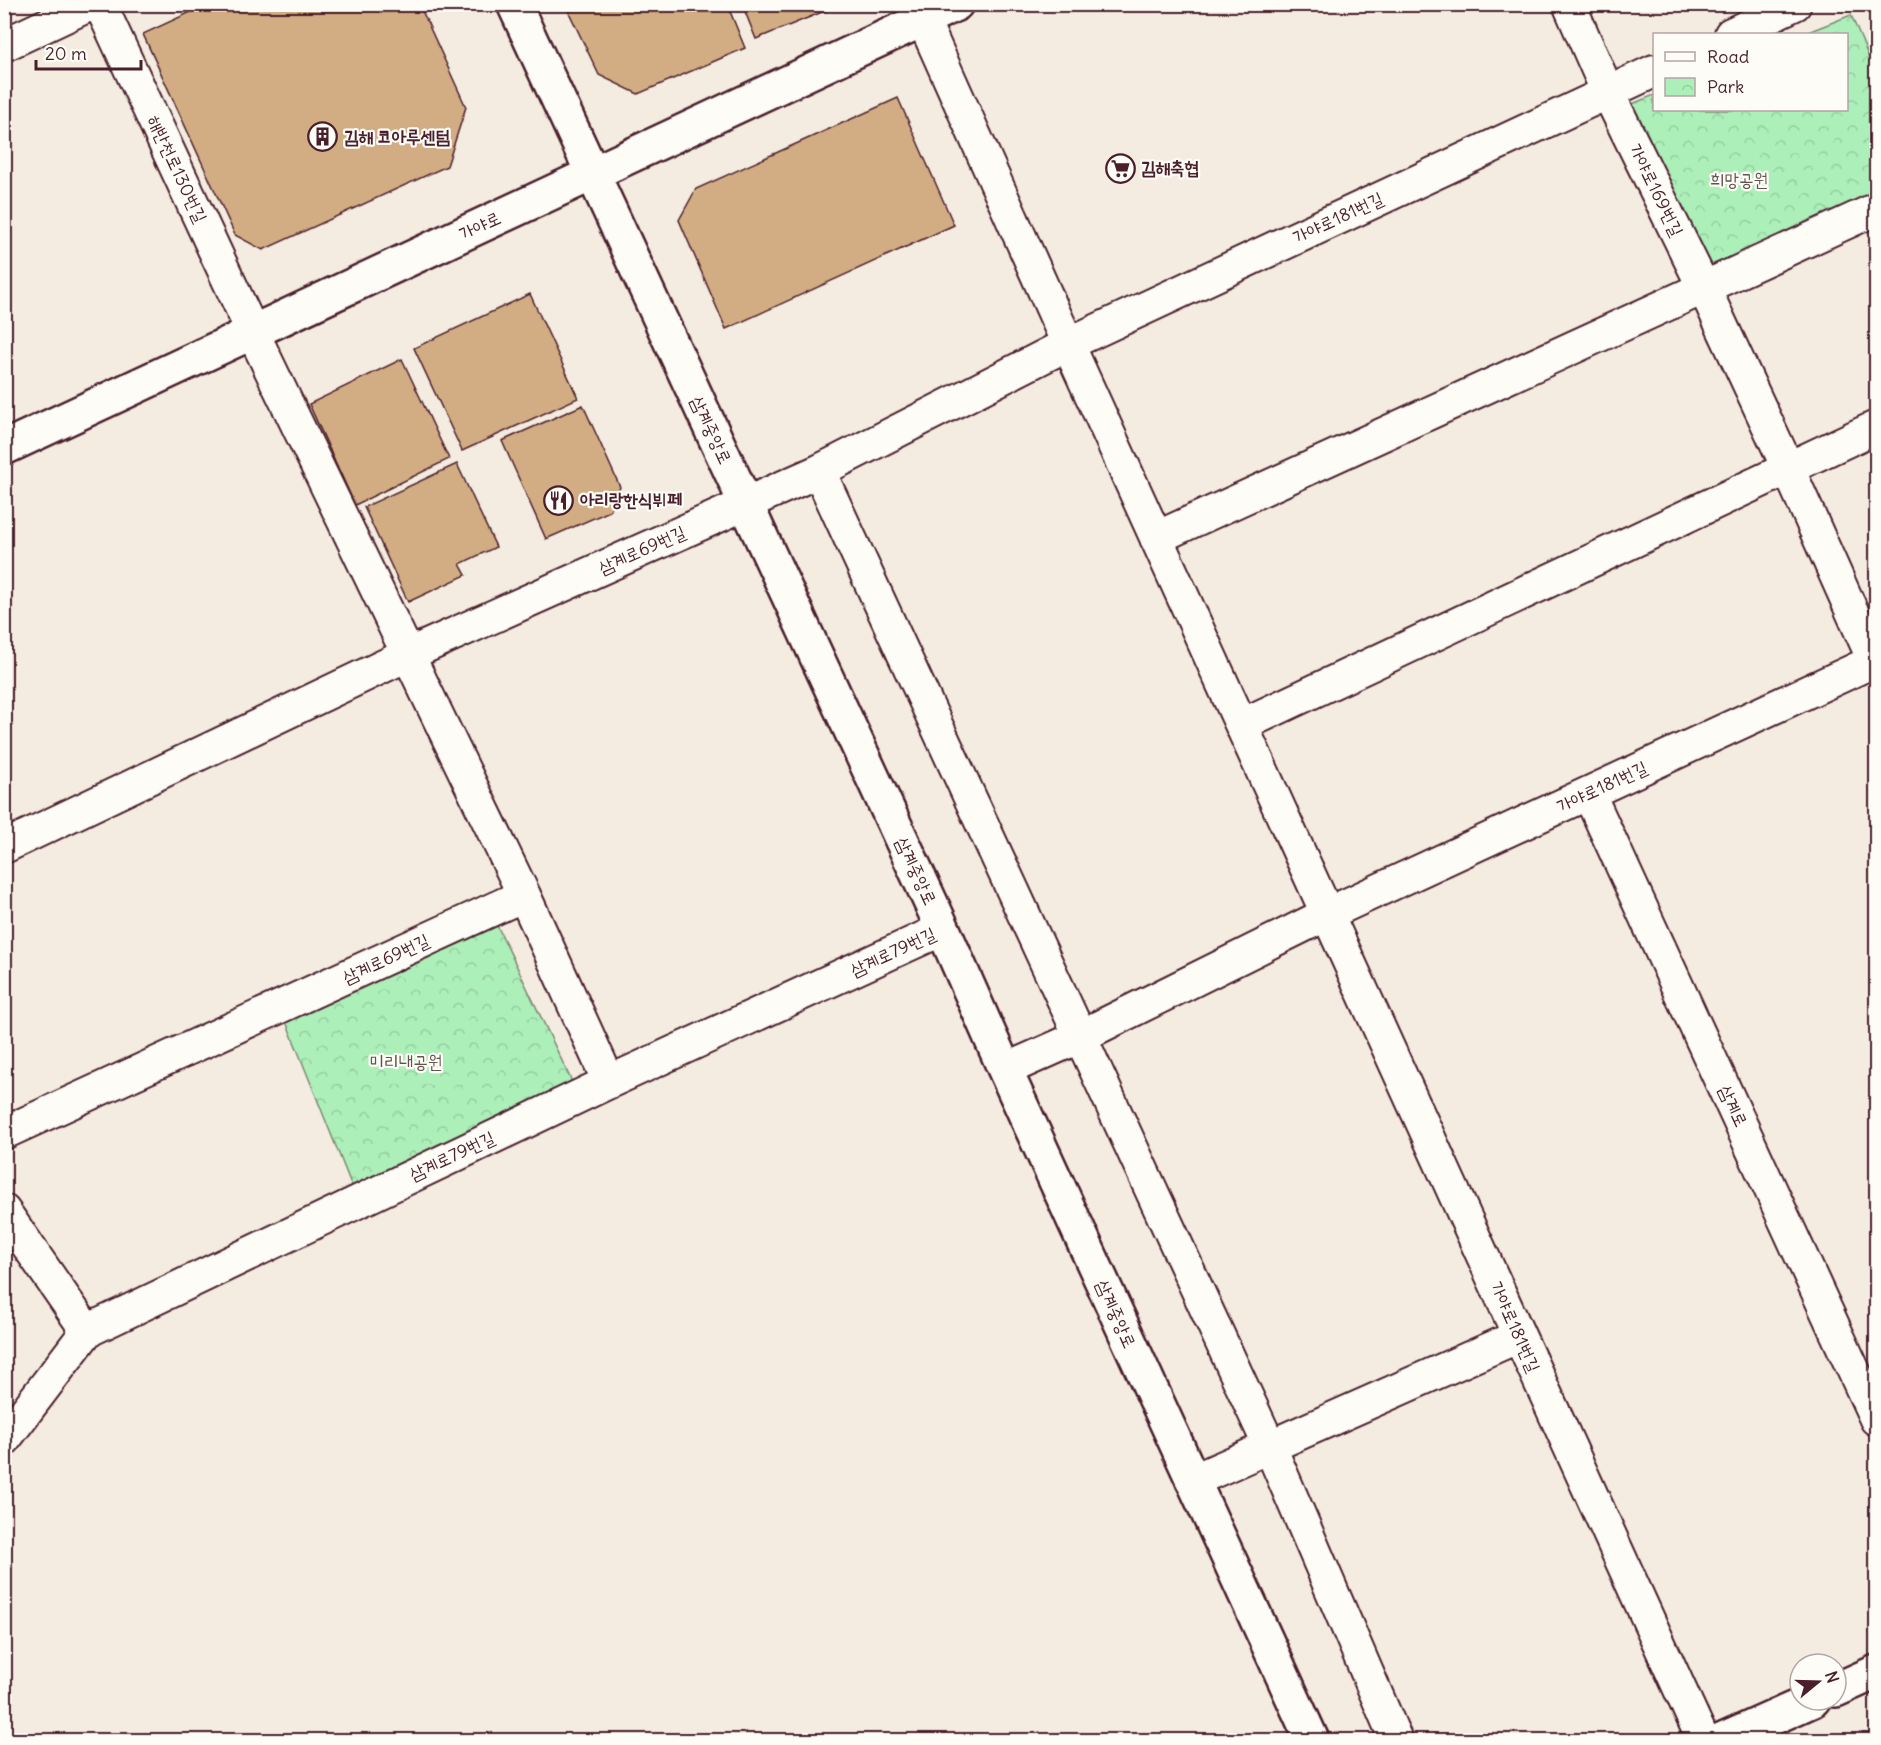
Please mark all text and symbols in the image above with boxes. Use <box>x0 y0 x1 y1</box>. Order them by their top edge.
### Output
scale bar <box>36 33 141 71</box>
legend <box>1653 33 1848 111</box>
text: 20 m <box>45 42 87 65</box>
text: Road <box>1707 45 1750 68</box>
text: Park <box>1707 75 1744 98</box>
street label: 해반천로130번길 <box>142 111 213 227</box>
building icon: 김해 코아루센텀 <box>307 121 339 153</box>
place label: 김해 코아루센텀 <box>344 125 450 148</box>
street label: 가야로169번길 <box>1624 140 1689 240</box>
supermarket icon: 김해축협 <box>1104 152 1136 184</box>
place label: 김해축협 <box>1141 156 1199 179</box>
park label: 희망공원 <box>1710 168 1768 191</box>
street label: 가야로181번길 <box>1289 186 1387 248</box>
street label: 가야로 <box>455 206 504 245</box>
street label: 삼계중앙로 <box>686 392 737 467</box>
restaurant icon: 아리랑한식뷔페 <box>543 484 575 516</box>
place label: 아리랑한식뷔페 <box>580 488 682 511</box>
street label: 삼계로69번길 <box>595 520 689 579</box>
street label: 가야로181번길 <box>1553 755 1651 817</box>
street label: 삼계중앙로 <box>891 833 942 908</box>
street label: 삼계로79번길 <box>846 922 940 981</box>
street label: 삼계로69번길 <box>339 928 433 989</box>
park label: 미리내공원 <box>370 1050 442 1073</box>
street label: 삼계로 <box>1714 1081 1753 1130</box>
street label: 삼계로79번길 <box>405 1126 499 1185</box>
street label: 삼계중앙로 <box>1091 1276 1142 1352</box>
street label: 가야로181번길 <box>1485 1278 1546 1376</box>
north arrow <box>1788 1652 1848 1712</box>
text: N <box>1821 1669 1843 1686</box>

